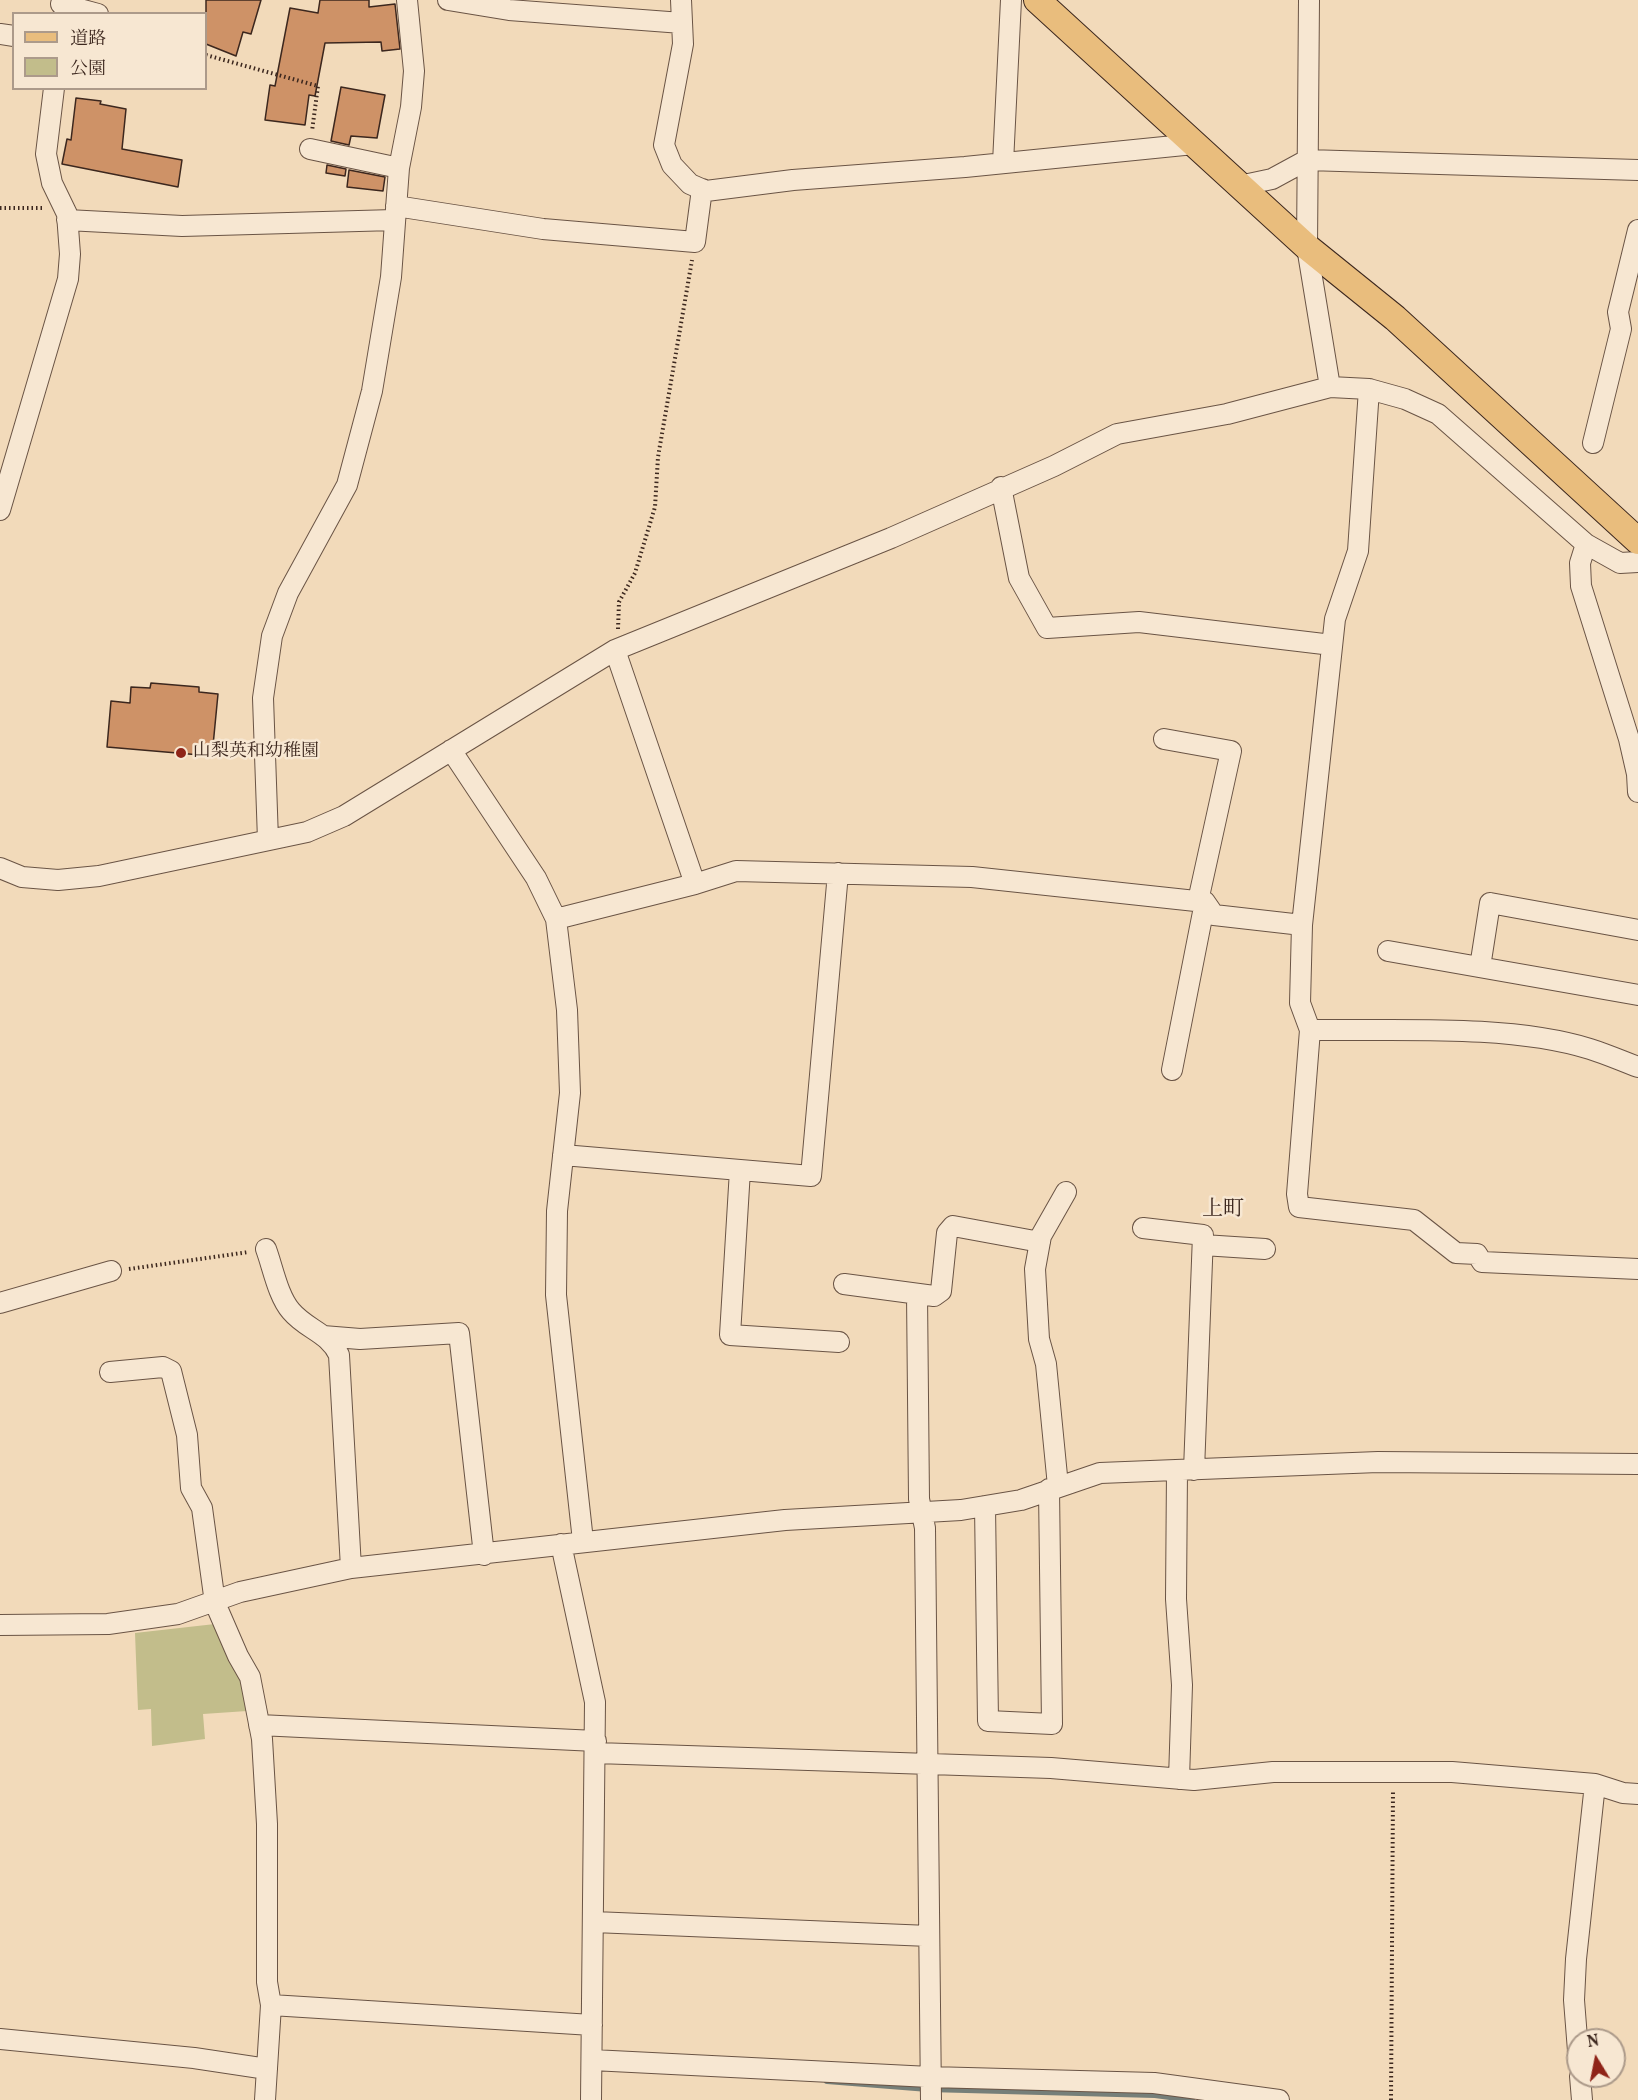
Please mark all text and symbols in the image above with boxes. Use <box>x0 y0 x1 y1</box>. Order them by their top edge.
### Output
legend <box>12 12 207 90</box>
text: 道路 <box>70 27 106 52</box>
text: 公園 <box>70 57 106 82</box>
place label: 山梨英和幼稚園 <box>193 742 319 764</box>
marker: 山梨英和幼稚園 <box>174 746 188 760</box>
district label: 上町 <box>1202 1198 1244 1224</box>
north arrow <box>1566 2028 1626 2088</box>
text: N <box>1586 2030 1601 2054</box>

